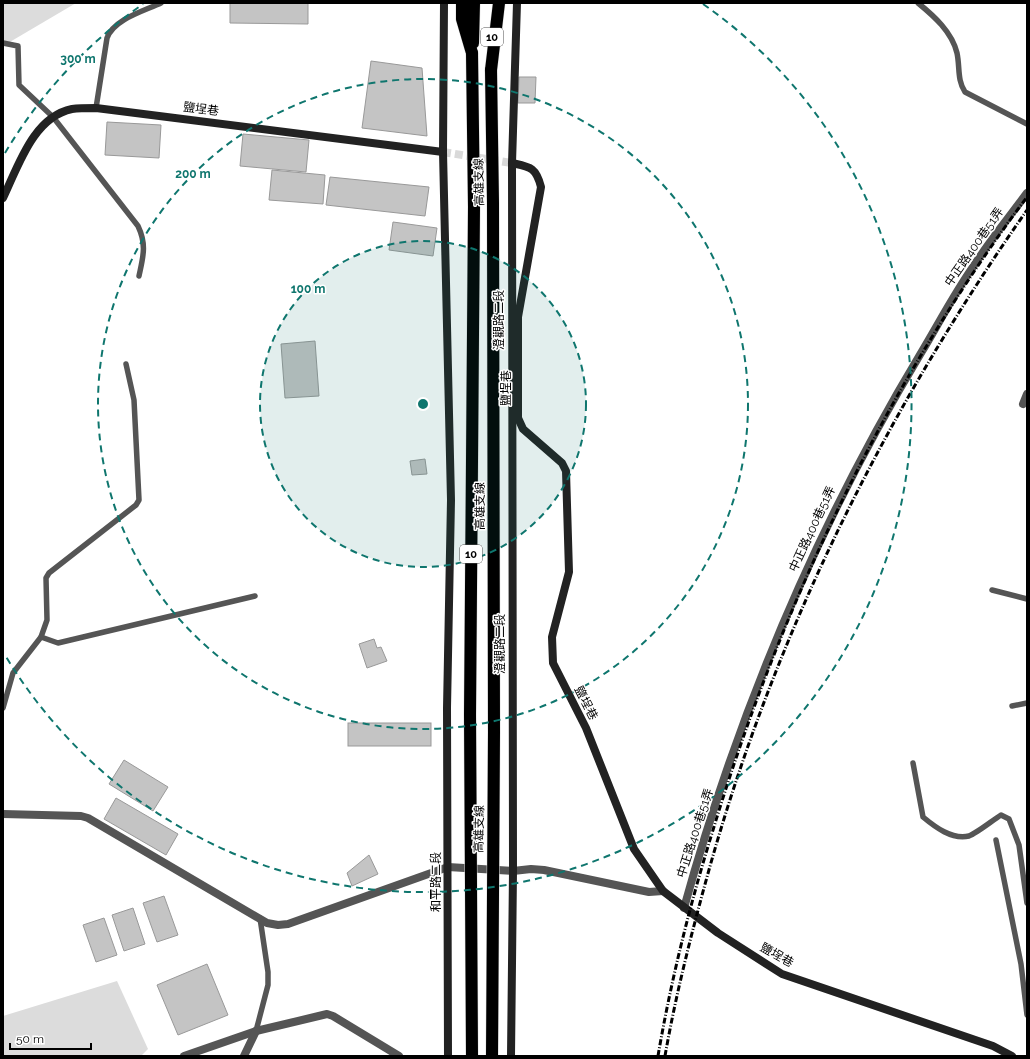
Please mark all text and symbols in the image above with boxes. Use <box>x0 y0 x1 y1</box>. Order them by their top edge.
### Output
road number: 10 <box>481 28 503 46</box>
text: 300 m <box>60 52 96 66</box>
street label: 鹽埕巷 <box>182 100 220 118</box>
street label: 高雄支線 <box>472 158 486 206</box>
text: 200 m <box>175 167 211 181</box>
street label: 中正路400巷51弄 <box>942 205 1006 289</box>
text: 100 m <box>291 282 325 296</box>
street label: 澄觀路二段 <box>492 290 506 350</box>
street label: 鹽埕巷 <box>499 370 513 406</box>
centre of rings <box>416 397 430 411</box>
street label: 高雄支線 <box>473 482 487 530</box>
street label: 中正路400巷51弄 <box>786 484 838 574</box>
road number: 10 <box>460 545 482 563</box>
street label: 澄觀路二段 <box>493 614 507 674</box>
street label: 鹽埕巷 <box>572 684 600 722</box>
street label: 中正路400巷51弄 <box>674 787 716 879</box>
street label: 高雄支線 <box>472 805 486 853</box>
street label: 和平路二段 <box>429 852 443 912</box>
street label: 鹽埕巷 <box>758 940 796 970</box>
scale bar <box>10 1025 91 1051</box>
text: 50 m <box>16 1032 44 1046</box>

